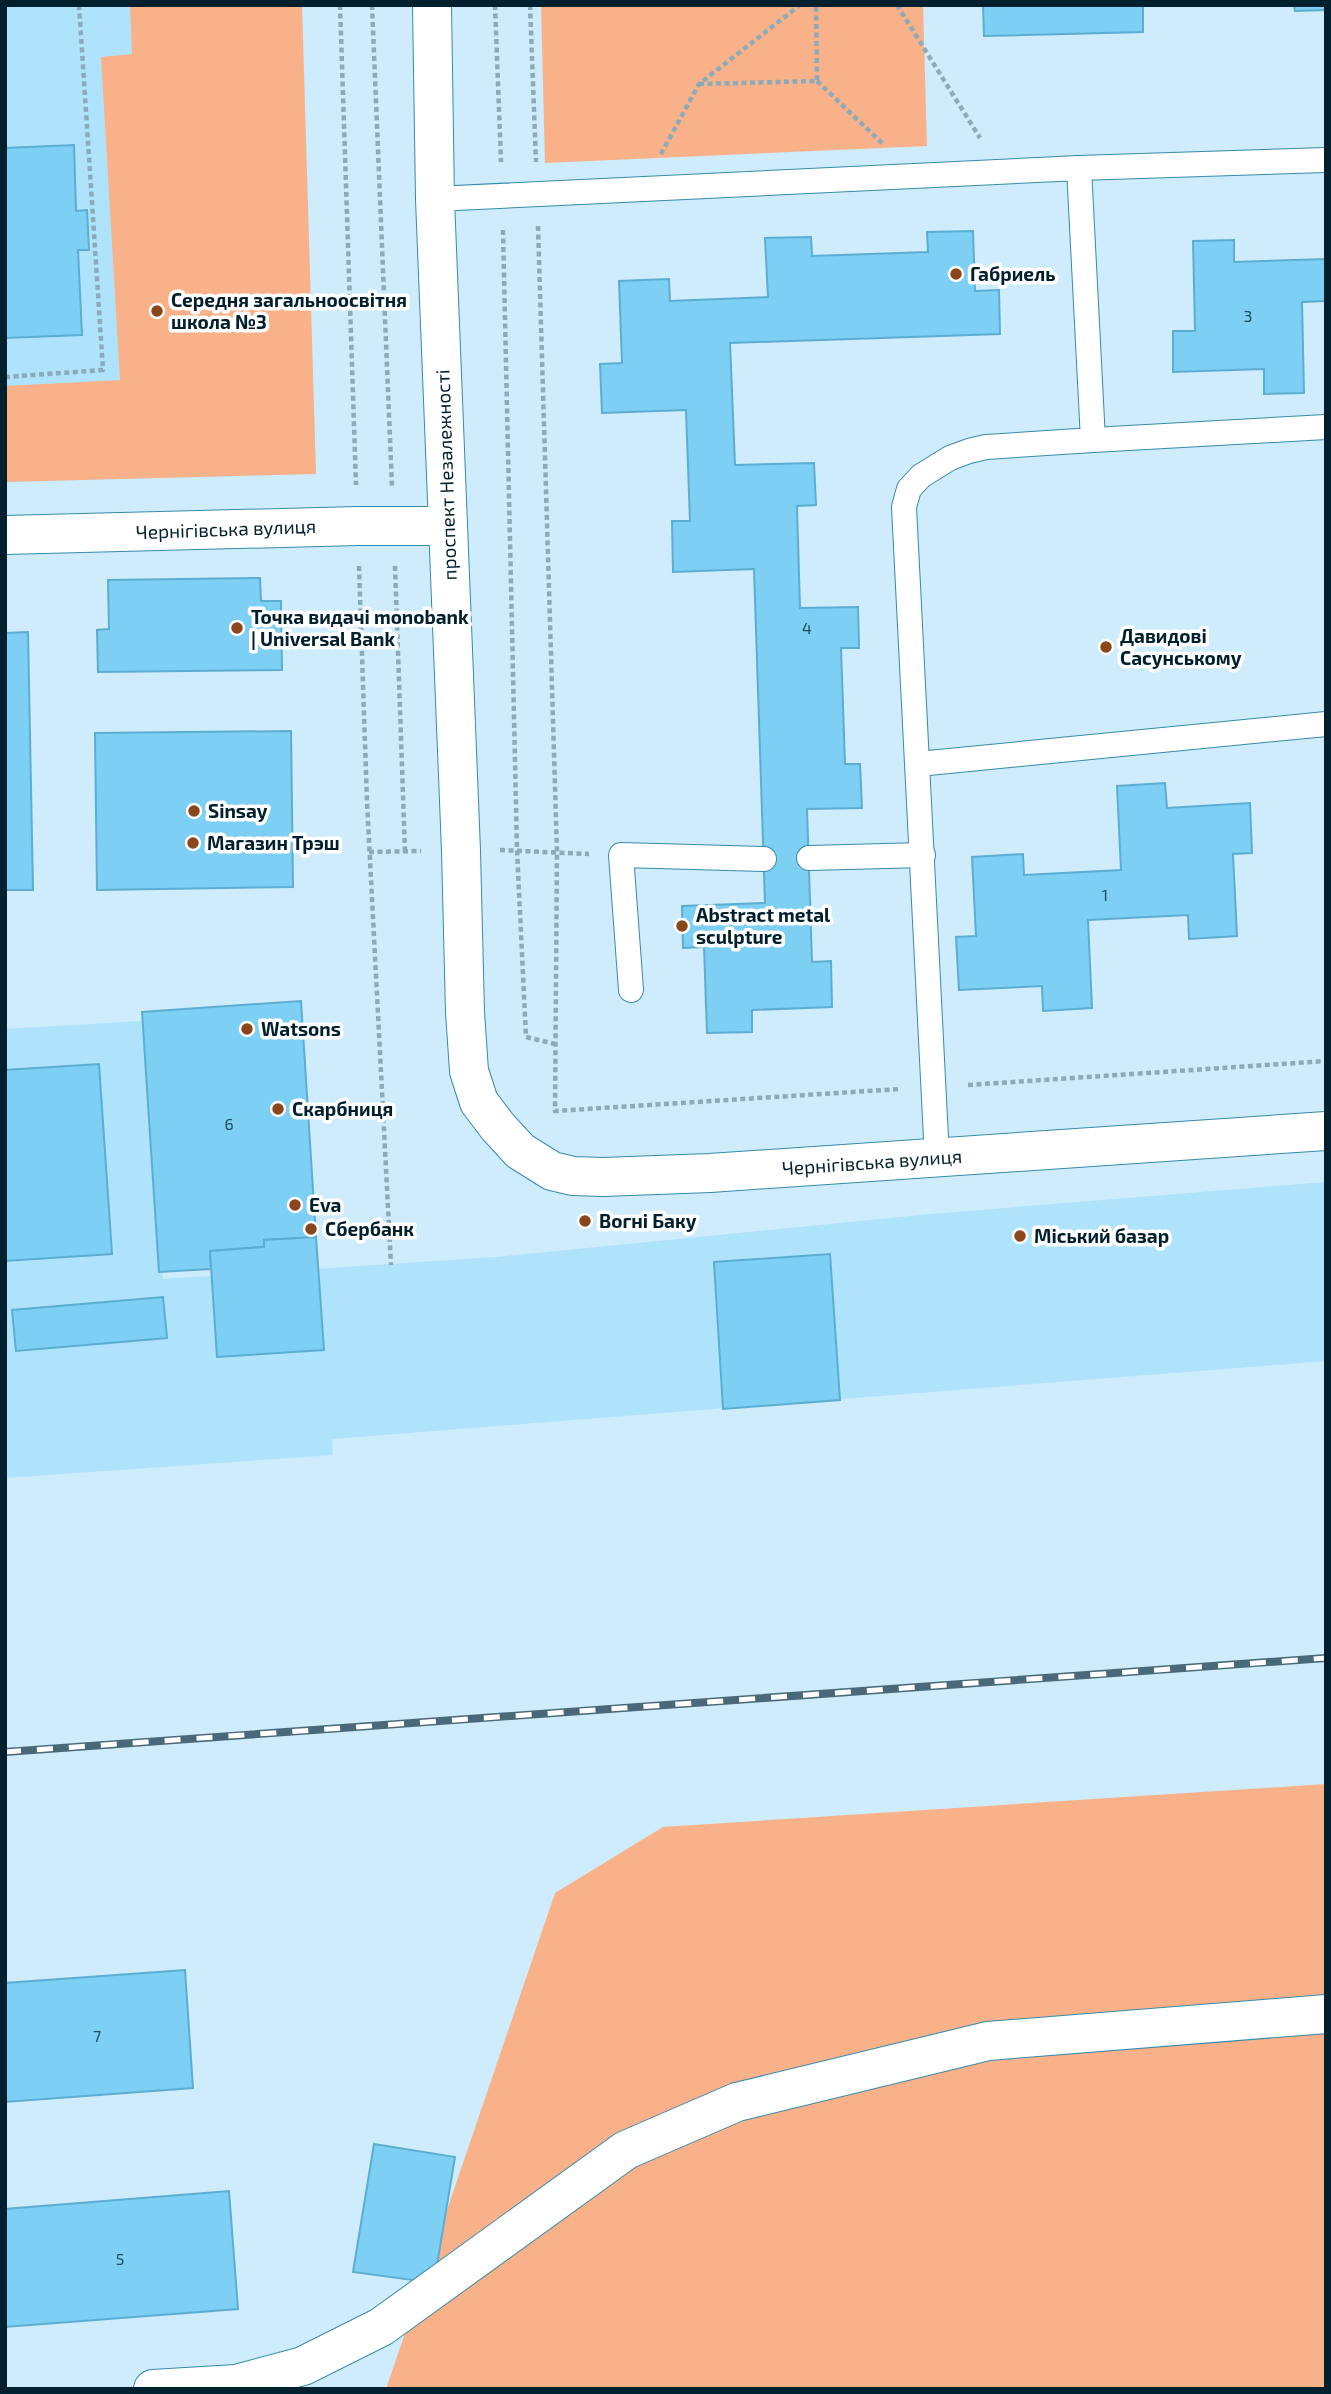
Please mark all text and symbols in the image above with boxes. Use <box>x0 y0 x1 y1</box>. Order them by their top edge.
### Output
place label: Габриель <box>970 262 1056 285</box>
marker: Габриель <box>948 266 964 282</box>
place label: Середня загальноосвітня школа №3 <box>171 288 407 333</box>
marker: Середня загальноосвітня школа №3 <box>149 303 165 319</box>
house number: 3 <box>1244 306 1252 325</box>
street label: проспект Незалежності <box>430 369 461 581</box>
street label: Чернігівська вулиця <box>135 514 317 544</box>
place label: Точка видачі monobank | Universal Bank <box>251 605 469 650</box>
house number: 4 <box>802 618 812 637</box>
marker: Точка видачі monobank | Universal Bank <box>229 620 245 636</box>
place label: Давидові Сасунському <box>1120 624 1242 669</box>
marker: Давидові Сасунському <box>1098 639 1114 655</box>
place label: Sinsay <box>208 799 268 823</box>
marker: Sinsay <box>186 803 202 819</box>
place label: Магазин Трэш <box>207 831 340 854</box>
marker: Магазин Трэш <box>185 835 201 851</box>
house number: 1 <box>1102 885 1108 904</box>
place label: Abstract metal sculpture <box>696 903 831 948</box>
marker: Abstract metal sculpture <box>674 918 690 934</box>
place label: Watsons <box>261 1017 341 1040</box>
marker: Watsons <box>239 1021 255 1037</box>
place label: Скарбниця <box>292 1097 393 1120</box>
marker: Скарбниця <box>270 1101 286 1117</box>
house number: 6 <box>224 1114 234 1133</box>
street label: Чернігівська вулиця <box>781 1144 963 1180</box>
place label: Eva <box>309 1193 341 1216</box>
marker: Eva <box>287 1197 303 1213</box>
place label: Вогні Баку <box>599 1209 697 1232</box>
marker: Вогні Баку <box>577 1213 593 1229</box>
place label: Сбербанк <box>325 1217 414 1240</box>
marker: Сбербанк <box>303 1221 319 1237</box>
place label: Міський базар <box>1034 1224 1169 1247</box>
marker: Міський базар <box>1012 1228 1028 1244</box>
house number: 7 <box>93 2026 101 2045</box>
house number: 5 <box>116 2249 124 2268</box>

